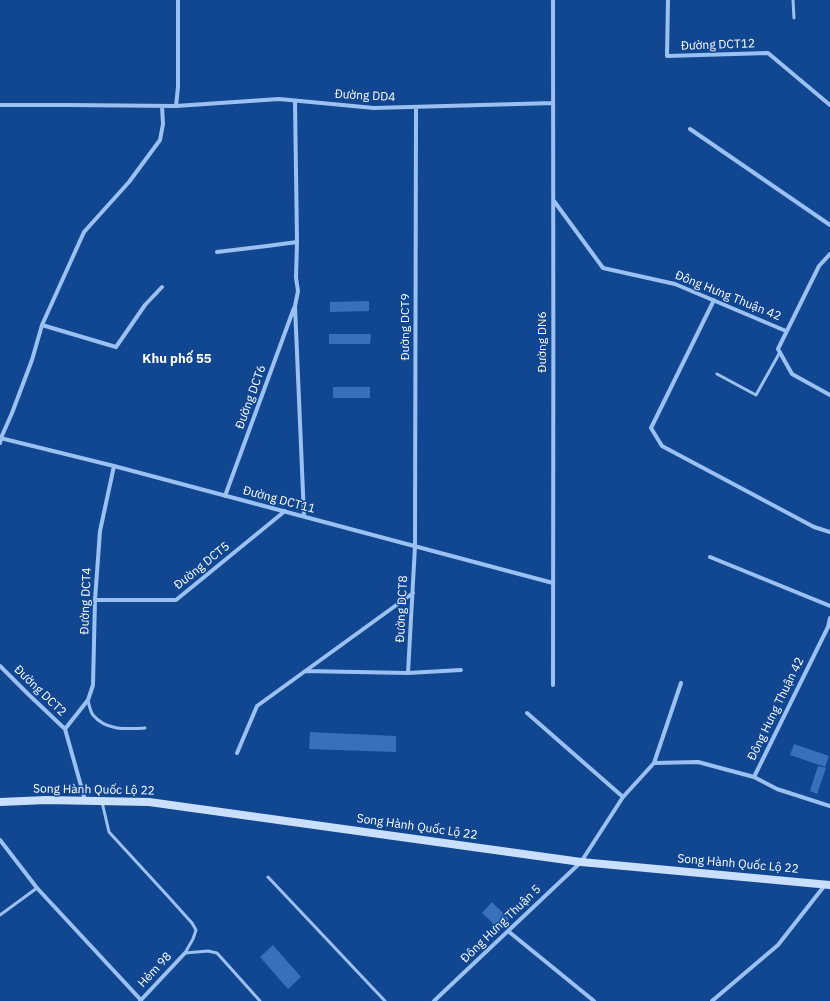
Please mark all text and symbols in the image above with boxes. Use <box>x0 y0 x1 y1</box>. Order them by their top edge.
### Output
street label: Đường DCT12 <box>681 37 755 53</box>
street label: Đường DD4 <box>334 87 396 105</box>
street label: Đông Hưng Thuận 42 <box>673 268 783 324</box>
street label: Đường DCT9 <box>399 293 413 361</box>
street label: Đường DN6 <box>536 311 550 373</box>
district label: Khu phố 55 <box>142 351 212 367</box>
street label: Đường DCT6 <box>233 363 269 431</box>
street label: Đường DCT11 <box>241 483 317 517</box>
street label: Đường DCT5 <box>171 539 233 593</box>
street label: Đường DCT4 <box>78 567 94 635</box>
street label: Đường DCT8 <box>393 575 411 643</box>
street label: Đông Hưng Thuận 42 <box>745 655 807 763</box>
street label: Đường DCT2 <box>11 662 69 720</box>
street label: Song Hành Quốc Lộ 22 <box>33 782 155 798</box>
street label: Song Hành Quốc Lộ 22 <box>356 811 478 843</box>
street label: Song Hành Quốc Lộ 22 <box>677 852 799 876</box>
street label: Đông Hưng Thuận 5 <box>458 882 544 966</box>
street label: Hẻm 98 <box>135 949 175 991</box>

